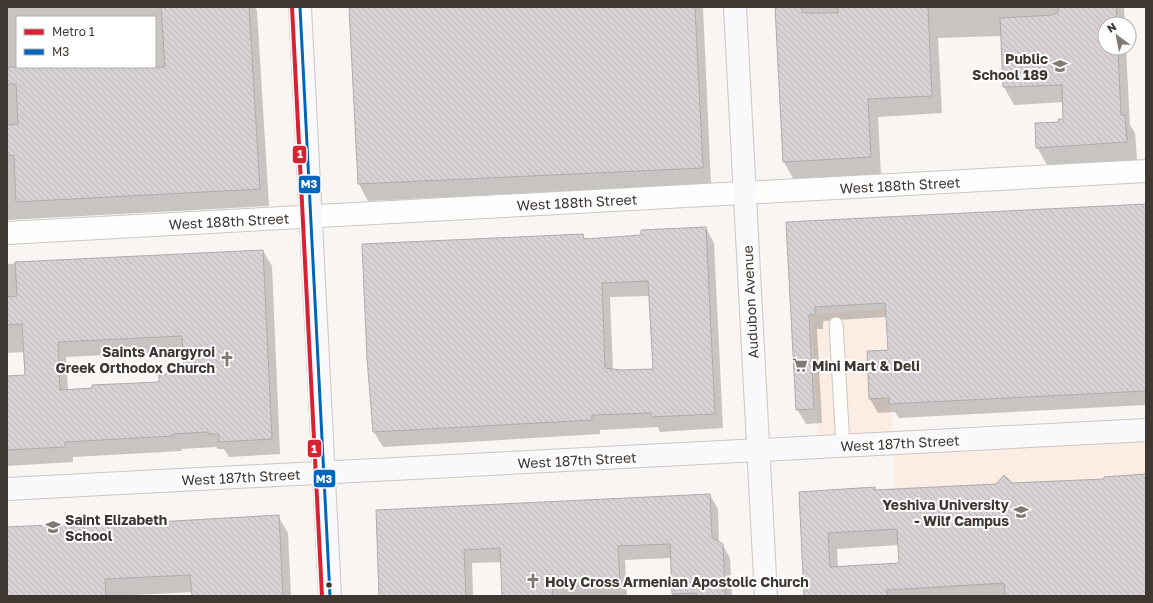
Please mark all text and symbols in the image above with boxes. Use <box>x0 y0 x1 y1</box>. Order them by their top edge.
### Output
legend <box>16 16 156 68</box>
north arrow <box>1097 16 1137 56</box>
text: N <box>1104 19 1118 35</box>
text: Metro 1 <box>52 24 95 39</box>
text: M3 <box>52 44 69 59</box>
place label: Public School 189 <box>972 50 1048 83</box>
school or university icon: Public School 189 <box>1051 57 1069 75</box>
line badge: 1 <box>292 145 307 164</box>
text: 1 <box>297 147 303 160</box>
street label: West 188th Street <box>839 173 961 197</box>
line badge: M3 <box>298 175 321 194</box>
text: M3 <box>301 177 318 190</box>
street label: West 188th Street <box>516 190 638 214</box>
street label: West 188th Street <box>168 209 290 233</box>
street label: Audubon Avenue <box>739 245 761 359</box>
place label: Saints Anargyroi Greek Orthodox Church <box>55 343 215 376</box>
church icon: Saints Anargyroi Greek Orthodox Church <box>218 350 236 368</box>
supermarket icon: Mini Mart & Deli <box>791 356 809 374</box>
place label: Mini Mart & Deli <box>812 357 920 374</box>
street label: West 187th Street <box>840 431 960 455</box>
line badge: 1 <box>307 439 322 458</box>
text: 1 <box>311 442 317 455</box>
street label: West 187th Street <box>517 448 637 472</box>
street label: West 187th Street <box>181 465 301 489</box>
line badge: M3 <box>313 469 336 488</box>
text: M3 <box>316 472 333 485</box>
place label: Yeshiva University - Wilf Campus <box>882 496 1010 529</box>
school or university icon: Yeshiva University - Wilf Campus <box>1012 503 1030 521</box>
place label: Saint Elizabeth School <box>65 511 167 544</box>
school or university icon: Saint Elizabeth School <box>44 518 62 536</box>
church icon: Holy Cross Armenian Apostolic Church <box>524 572 542 590</box>
place label: Holy Cross Armenian Apostolic Church <box>545 573 809 590</box>
unlabelled marker <box>324 580 334 590</box>

